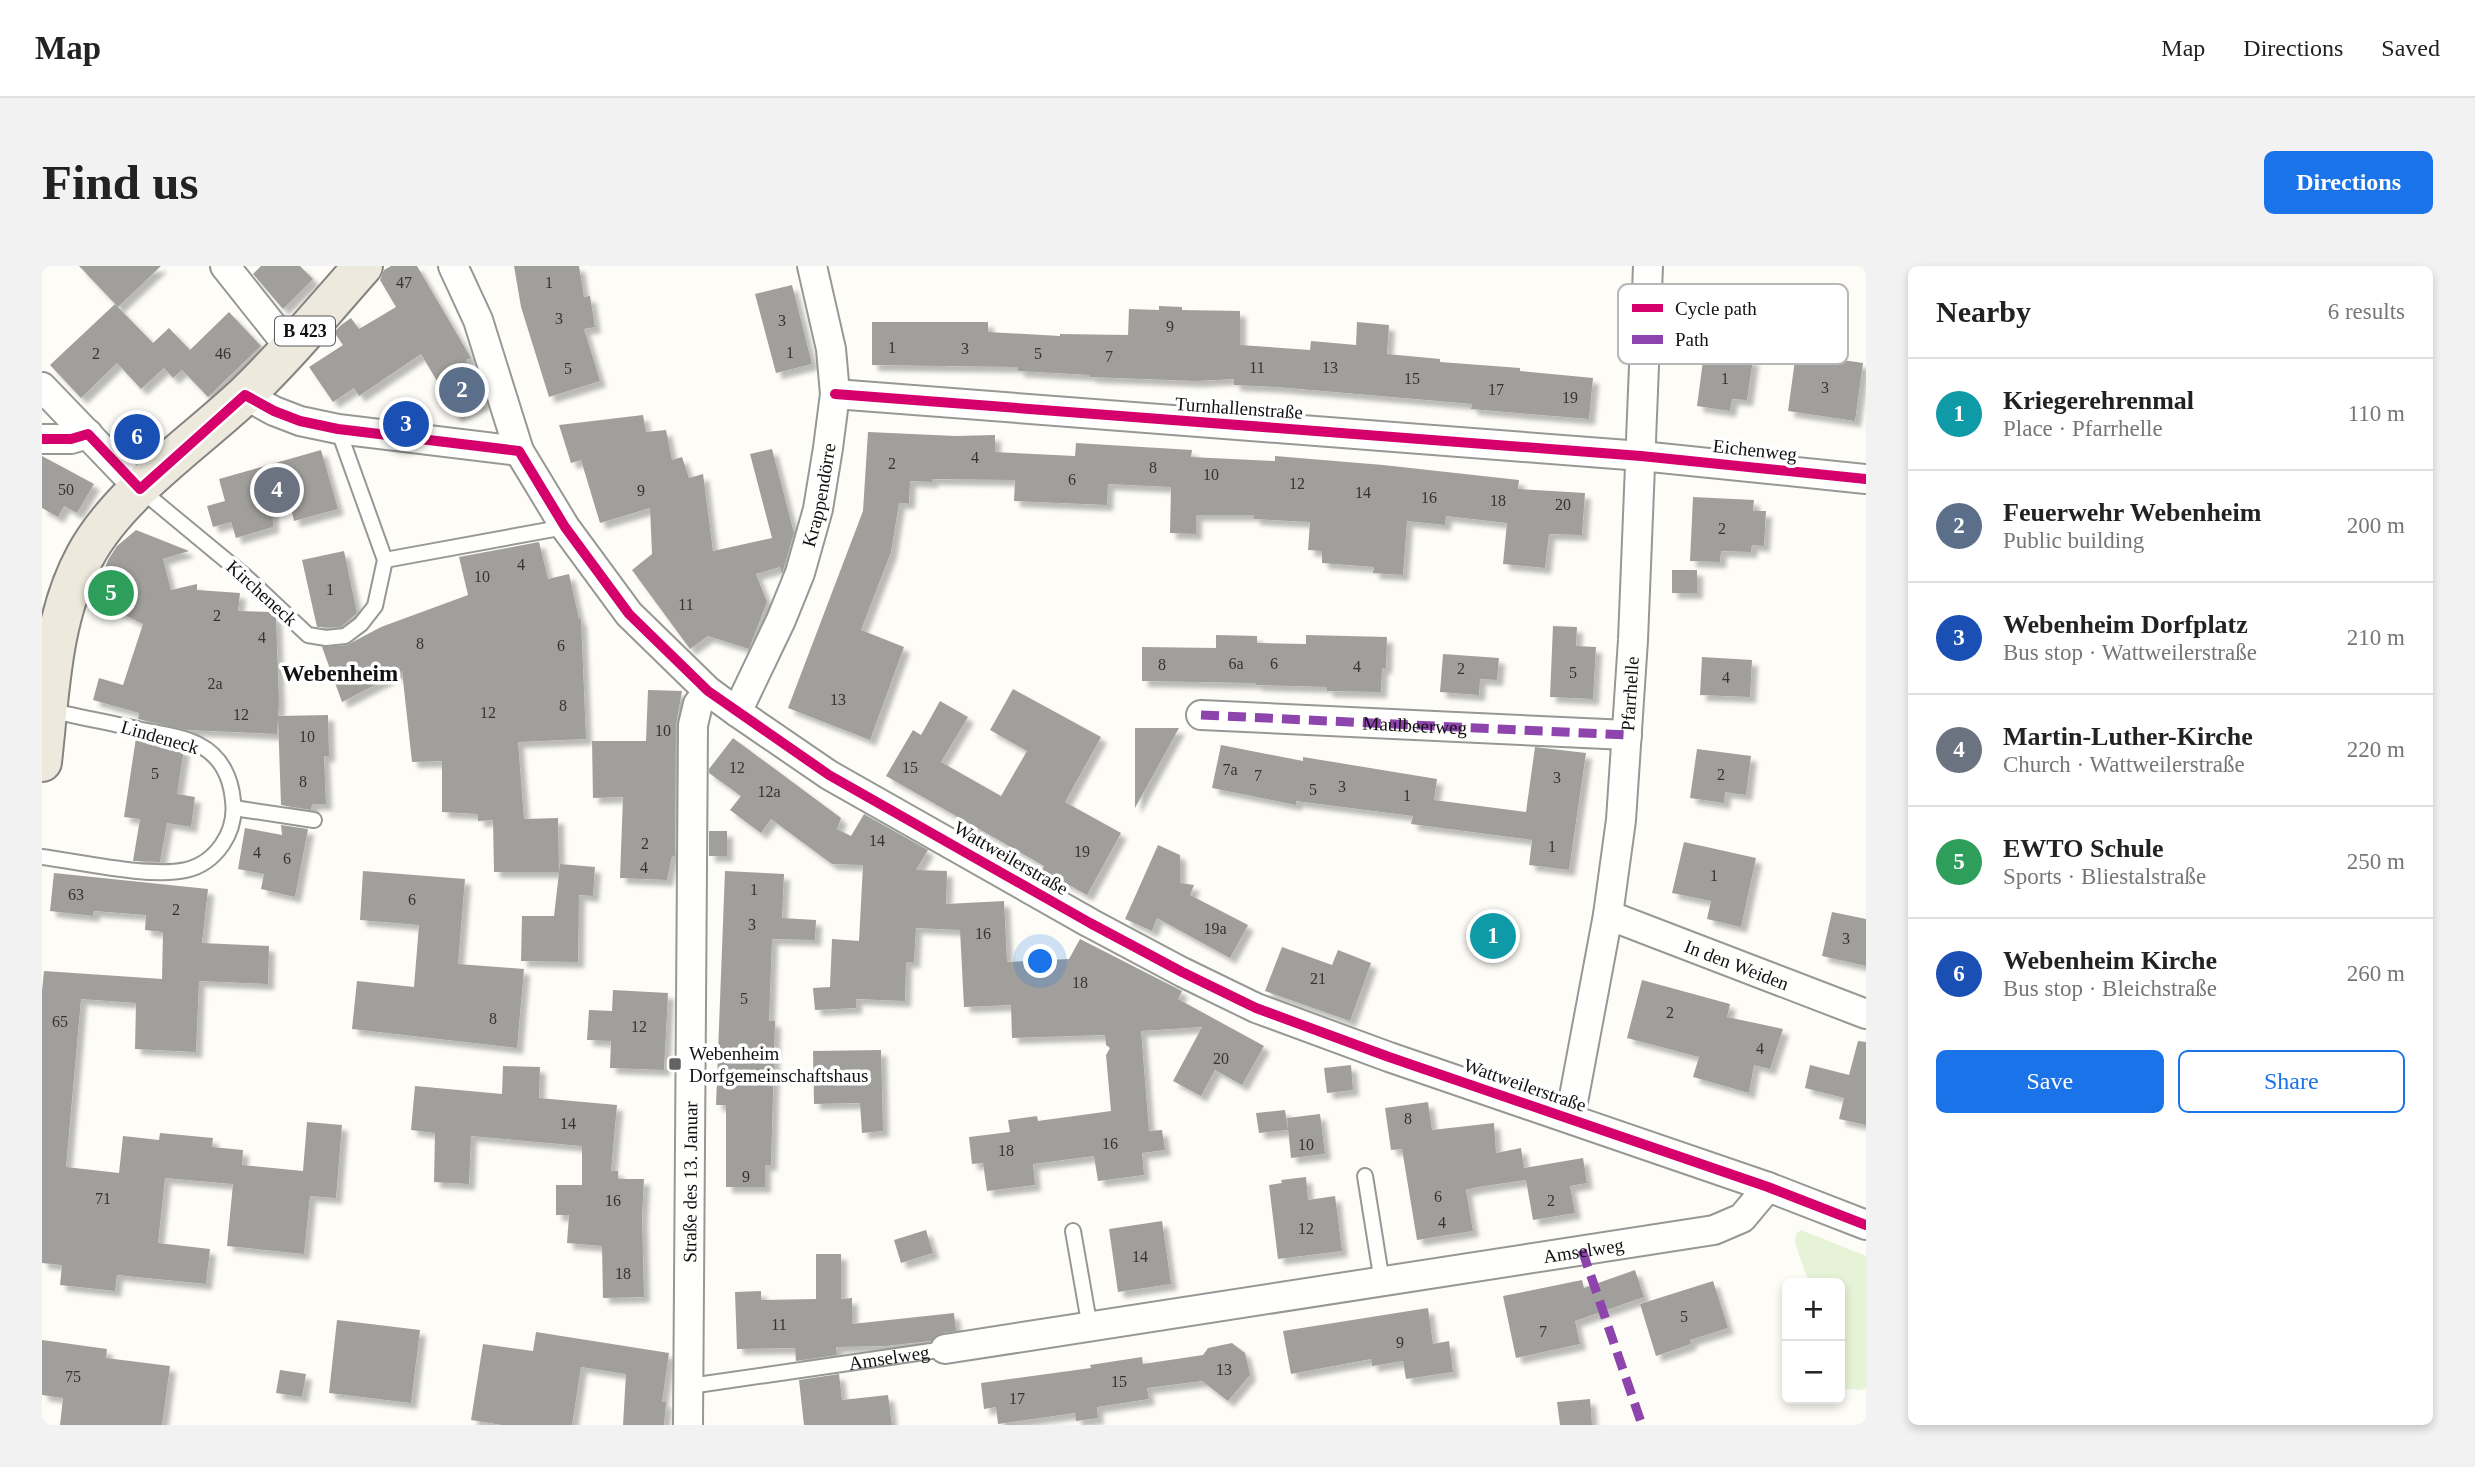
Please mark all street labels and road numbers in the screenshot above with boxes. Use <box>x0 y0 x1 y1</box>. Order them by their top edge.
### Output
road number: B 423 <box>275 317 335 346</box>
street label: Turnhallenstraße <box>1174 393 1304 423</box>
street label: Eichenweg <box>1712 435 1799 465</box>
street label: Krappendörre <box>797 442 839 549</box>
street label: Kircheneck <box>222 556 302 630</box>
street label: Pfarrhelle <box>1616 656 1642 732</box>
street label: Maulbeerweg <box>1362 712 1468 738</box>
street label: Lindeneck <box>119 716 202 758</box>
street label: Wattweilerstraße <box>950 817 1072 899</box>
street label: In den Weiden <box>1682 935 1792 994</box>
street label: Wattweilerstraße <box>1461 1054 1589 1116</box>
street label: Straße des 13. Januar <box>679 1101 701 1263</box>
street label: Amselweg <box>1542 1234 1626 1267</box>
street label: Amselweg <box>847 1341 931 1373</box>

